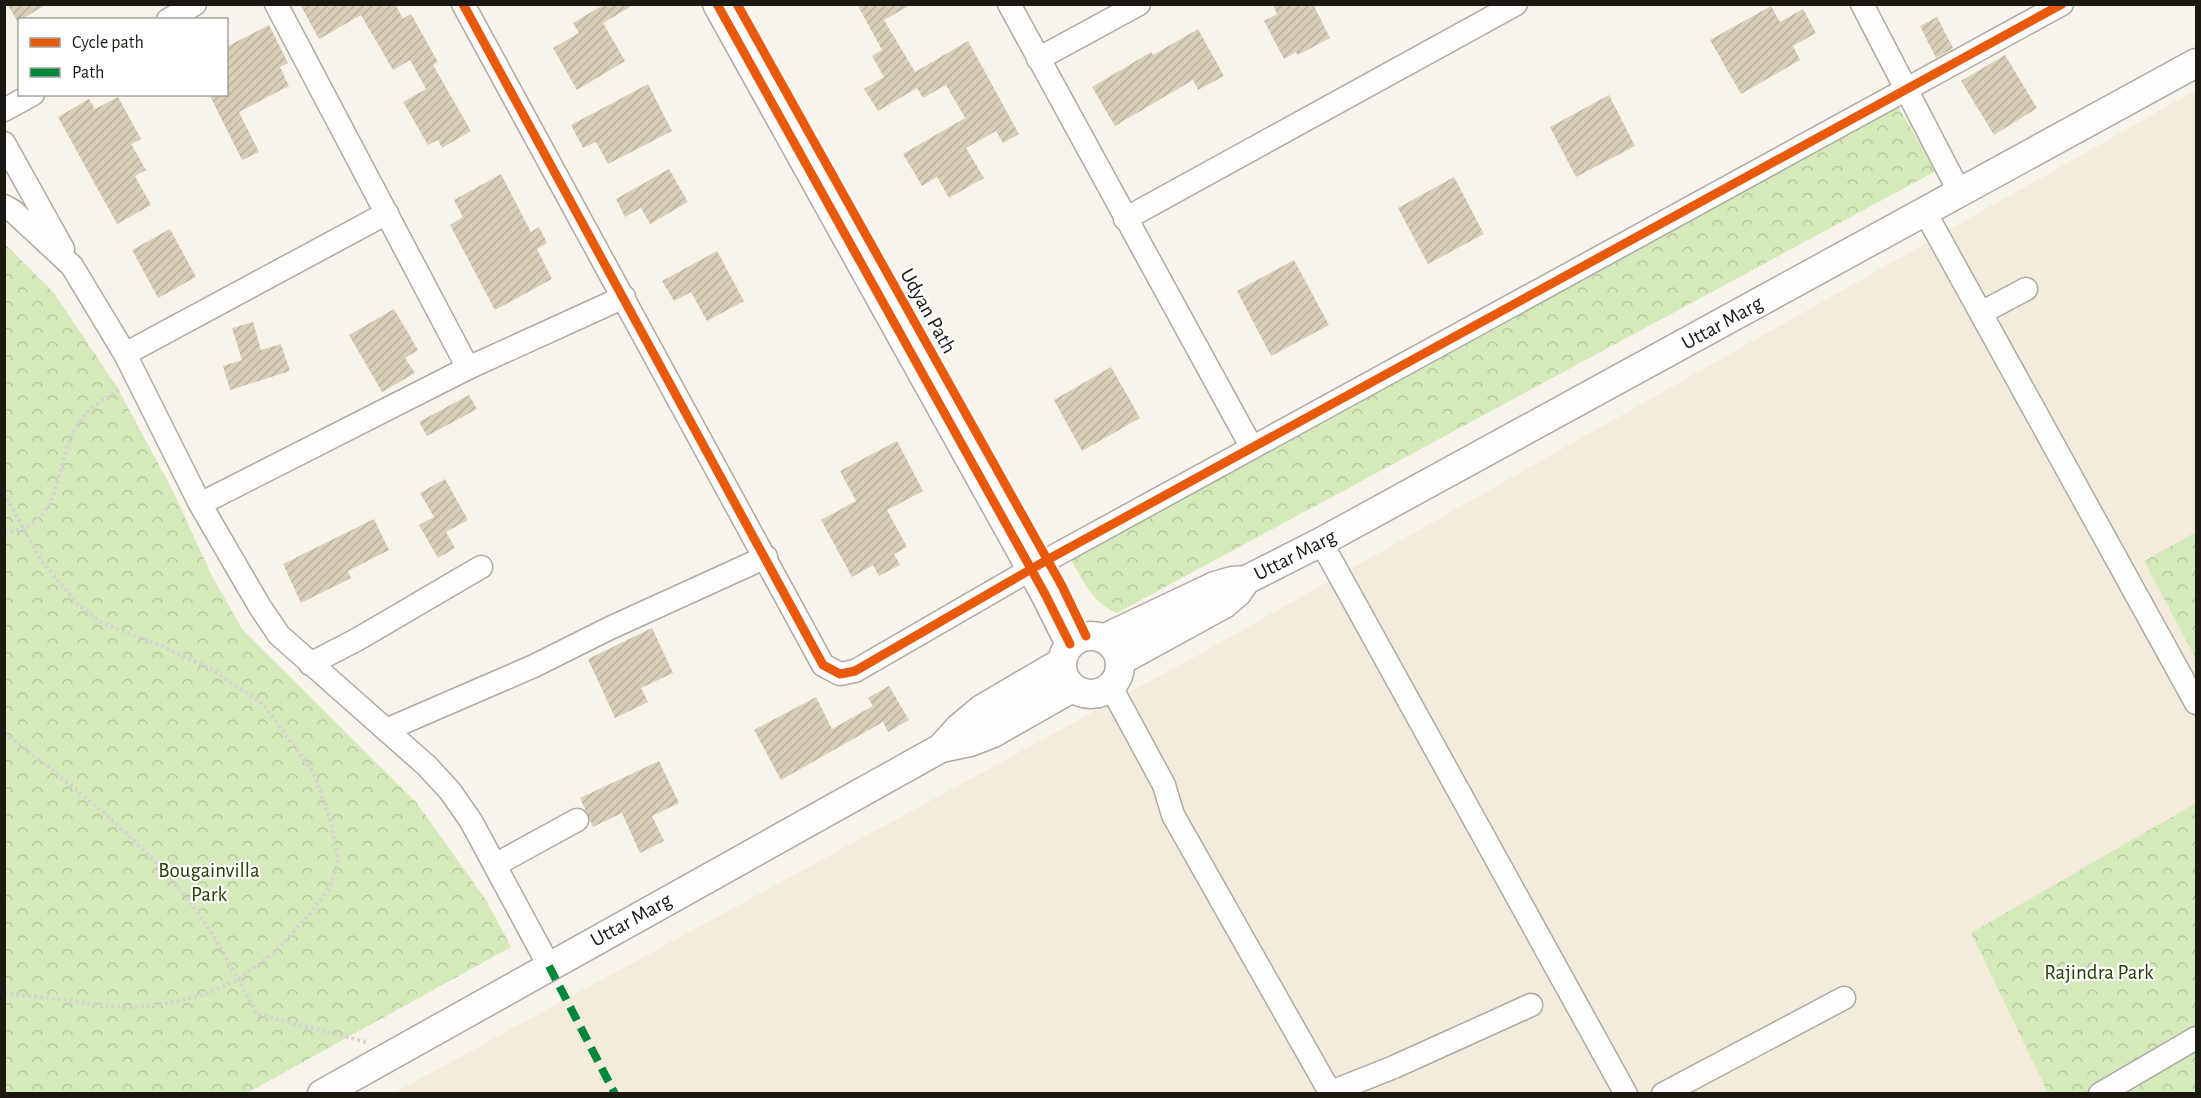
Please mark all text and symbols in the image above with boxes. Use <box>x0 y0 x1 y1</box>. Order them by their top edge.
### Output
legend <box>18 18 228 96</box>
text: Cycle path <box>72 34 144 52</box>
text: Path <box>72 64 104 82</box>
street label: Udyan Path <box>896 265 960 357</box>
street label: Uttar Marg <box>1678 292 1767 354</box>
street label: Uttar Marg <box>1251 525 1340 585</box>
park label: Bougainvilla Park <box>158 860 260 905</box>
street label: Uttar Marg <box>587 889 676 951</box>
park label: Rajindra Park <box>2044 962 2154 983</box>

